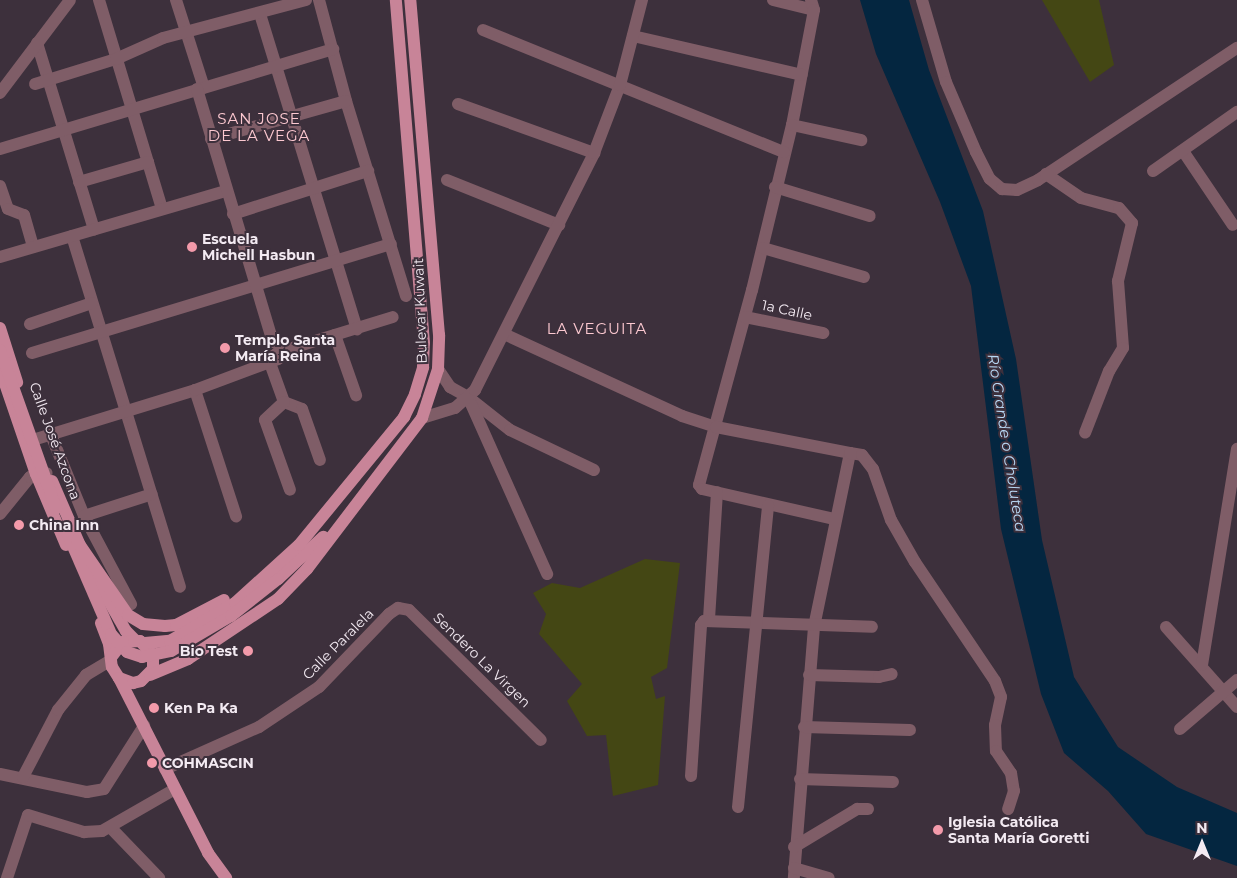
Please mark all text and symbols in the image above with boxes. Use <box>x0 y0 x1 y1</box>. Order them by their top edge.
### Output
district label: SAN JOSE DE LA VEGA <box>207 109 311 144</box>
place label: Escuela Michell Hasbun <box>202 231 315 264</box>
marker: Escuela Michell Hasbun <box>186 241 198 253</box>
street label: Bulevar Kuwait <box>410 258 430 364</box>
street label: 1a Calle <box>760 296 814 324</box>
district label: LA VEGUITA <box>545 320 649 338</box>
place label: Templo Santa María Reina <box>235 332 335 364</box>
marker: Templo Santa María Reina <box>219 342 231 354</box>
water label: Río Grande o Choluteca <box>984 353 1030 533</box>
street label: Calle José Azcona <box>26 380 84 502</box>
place label: China Inn <box>29 517 99 533</box>
marker: China Inn <box>13 519 25 531</box>
street label: Calle Paralela <box>299 605 377 683</box>
street label: Sendero La Virgen <box>430 609 534 711</box>
place label: Bio Test <box>180 643 238 659</box>
marker: Bio Test <box>242 645 254 657</box>
place label: Ken Pa Ka <box>164 700 238 716</box>
marker: Ken Pa Ka <box>148 702 160 714</box>
place label: COHMASCIN <box>162 755 254 771</box>
marker: COHMASCIN <box>146 757 158 769</box>
place label: Iglesia Católica Santa María Goretti <box>948 814 1089 846</box>
north arrow <box>1177 818 1227 868</box>
text: N <box>1196 819 1208 837</box>
marker: Iglesia Católica Santa María Goretti <box>932 824 944 836</box>

